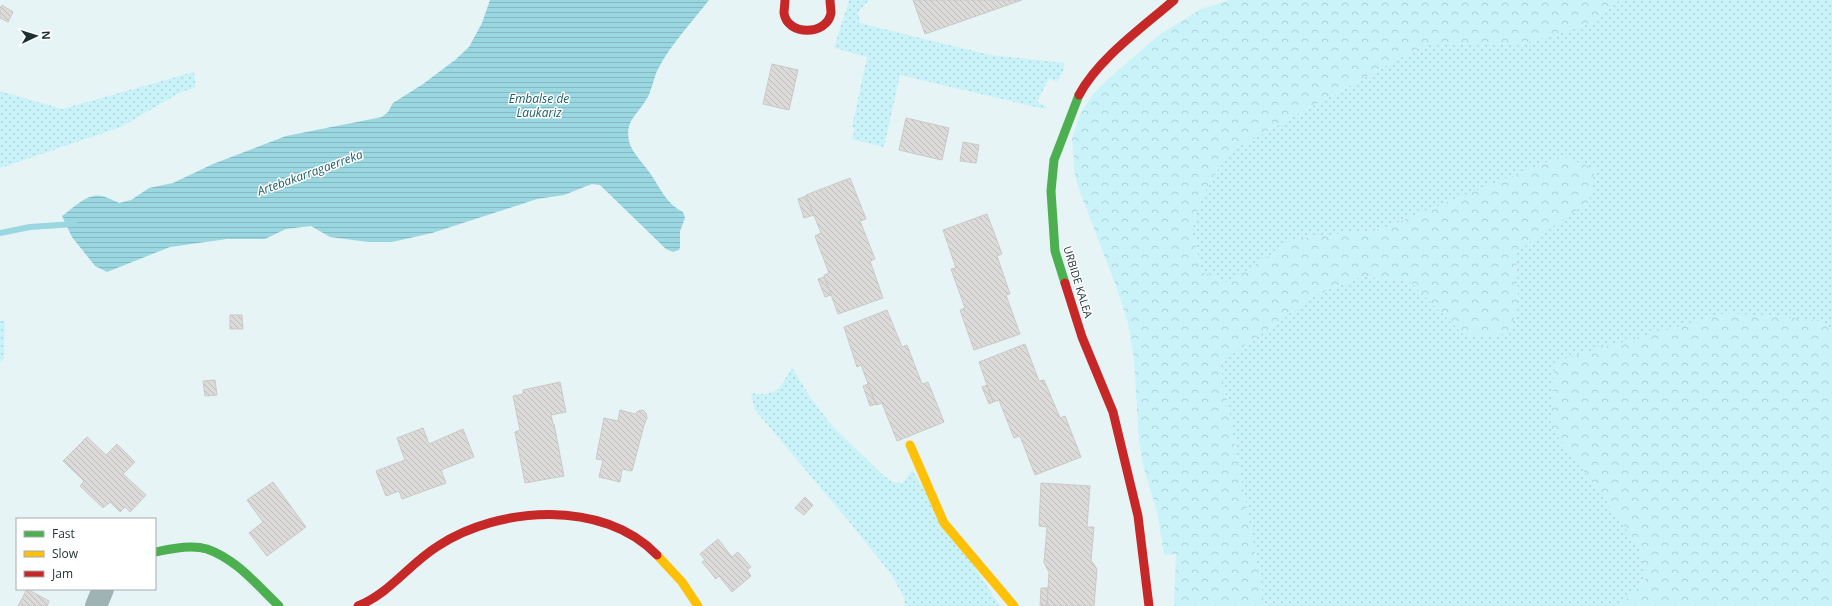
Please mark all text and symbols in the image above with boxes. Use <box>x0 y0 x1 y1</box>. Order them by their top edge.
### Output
north arrow <box>16 16 56 56</box>
text: N <box>39 30 54 40</box>
water label: Embalse de Laukariz <box>509 90 569 121</box>
water label: Artebakarragaerreka <box>254 145 365 200</box>
street label: URBIDE KALEA <box>1060 244 1097 320</box>
legend <box>16 518 156 590</box>
text: Fast <box>52 525 75 542</box>
text: Slow <box>52 545 79 562</box>
text: Jam <box>51 565 73 582</box>

